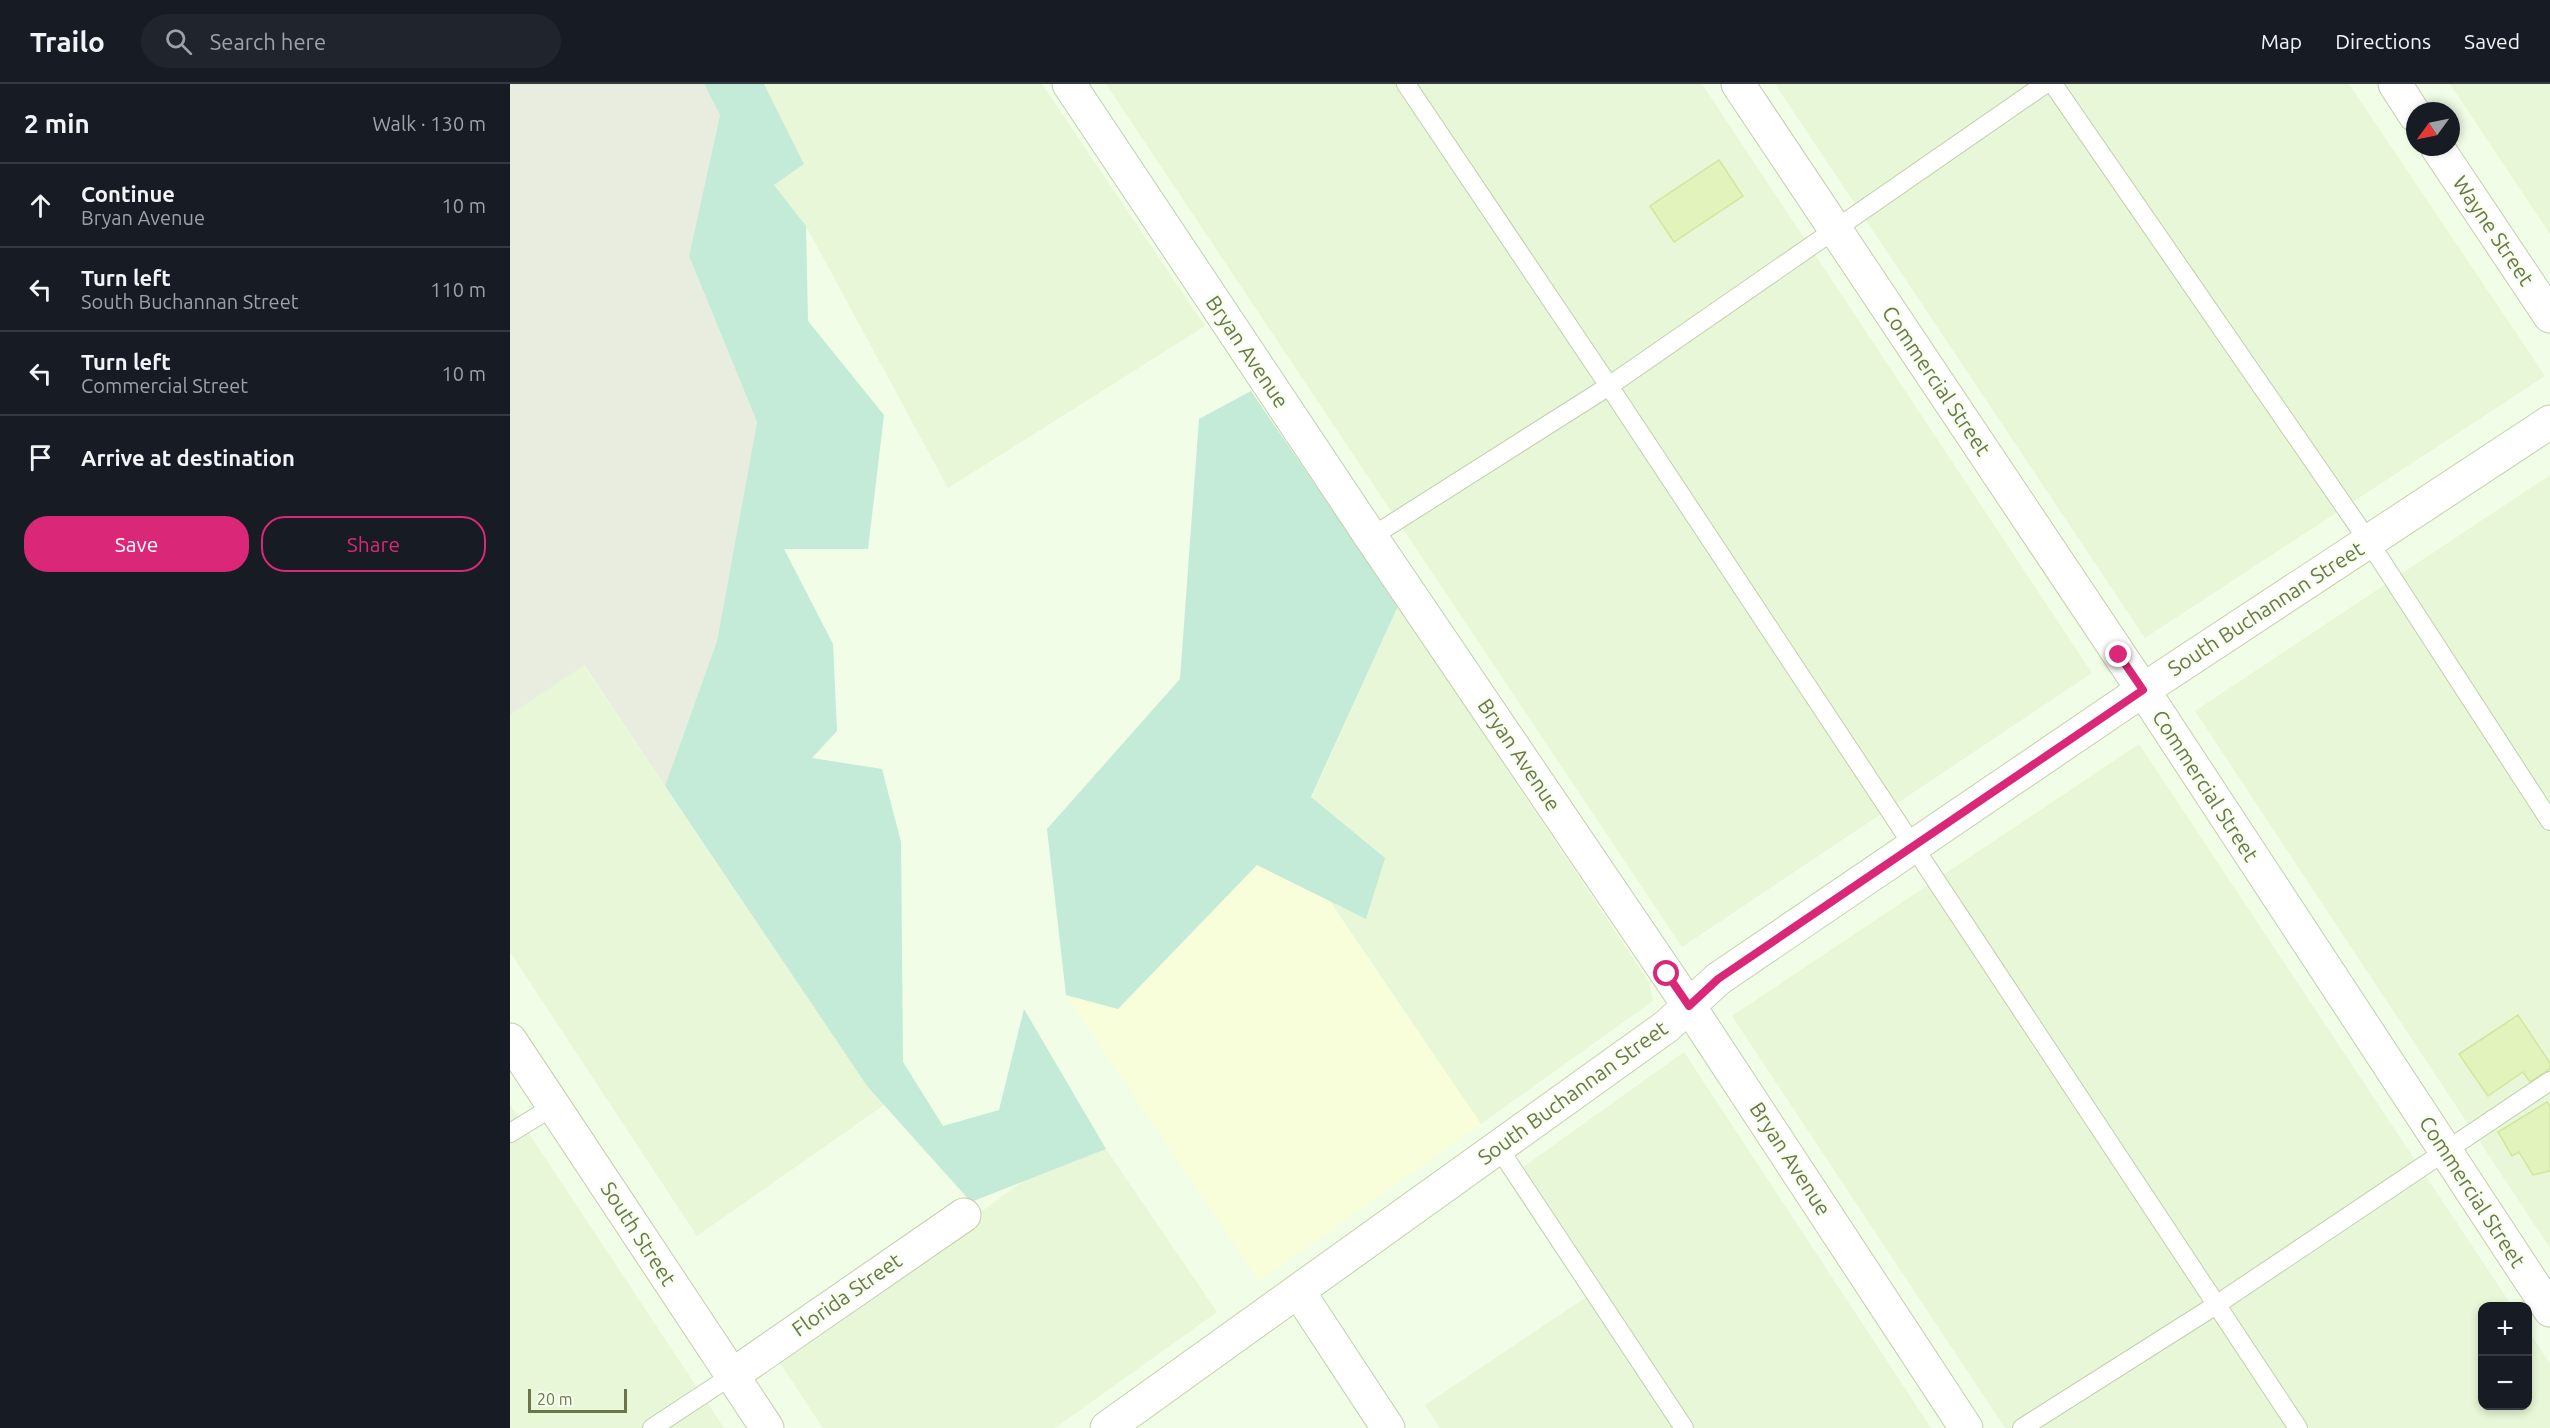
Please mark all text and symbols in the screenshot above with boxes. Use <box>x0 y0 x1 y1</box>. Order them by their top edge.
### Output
search box <box>141 14 561 68</box>
icon: search <box>162 25 195 58</box>
text: Trailo <box>30 26 105 57</box>
text: Search here <box>210 29 326 54</box>
text: Map <box>2261 29 2302 53</box>
text: Directions <box>2335 29 2431 53</box>
text: Saved <box>2464 29 2520 53</box>
north arrow <box>2406 102 2460 156</box>
text: 2 min <box>24 109 90 138</box>
text: Walk · 130 m <box>373 112 486 135</box>
street label: Wayne Street <box>2448 171 2539 290</box>
text: Continue <box>81 181 175 206</box>
icon: ahead <box>24 189 57 222</box>
text: 10 m <box>442 194 486 217</box>
text: Bryan Avenue <box>81 206 205 229</box>
text: Turn left <box>81 265 171 290</box>
icon: left <box>24 273 57 306</box>
text: 110 m <box>430 278 486 301</box>
text: South Buchannan Street <box>81 290 299 313</box>
street label: Bryan Avenue <box>1201 291 1294 412</box>
street label: Commercial Street <box>1878 301 1996 460</box>
text: Turn left <box>81 349 171 374</box>
icon: left <box>24 357 57 390</box>
text: 10 m <box>442 362 486 385</box>
text: Commercial Street <box>81 374 248 397</box>
icon: arrive <box>24 441 57 474</box>
text: Arrive at destination <box>81 445 295 470</box>
button: Save <box>24 516 249 572</box>
button: Share <box>261 516 486 572</box>
street label: South Buchannan Street <box>2163 536 2368 680</box>
route end <box>2105 641 2131 667</box>
street label: Bryan Avenue <box>1473 694 1566 815</box>
street label: Commercial Street <box>2148 705 2264 866</box>
route start <box>1653 960 1679 986</box>
street label: South Buchannan Street <box>1473 1015 1672 1169</box>
street label: Bryan Avenue <box>1745 1097 1836 1220</box>
street label: Commercial Street <box>2415 1111 2531 1272</box>
street label: South Street <box>596 1177 681 1290</box>
street label: Florida Street <box>787 1248 906 1341</box>
map controls <box>2478 1302 2532 1410</box>
button: + <box>2478 1302 2532 1356</box>
button: − <box>2478 1356 2532 1410</box>
scale bar <box>528 1386 627 1414</box>
text: 20 m <box>537 1390 573 1408</box>

